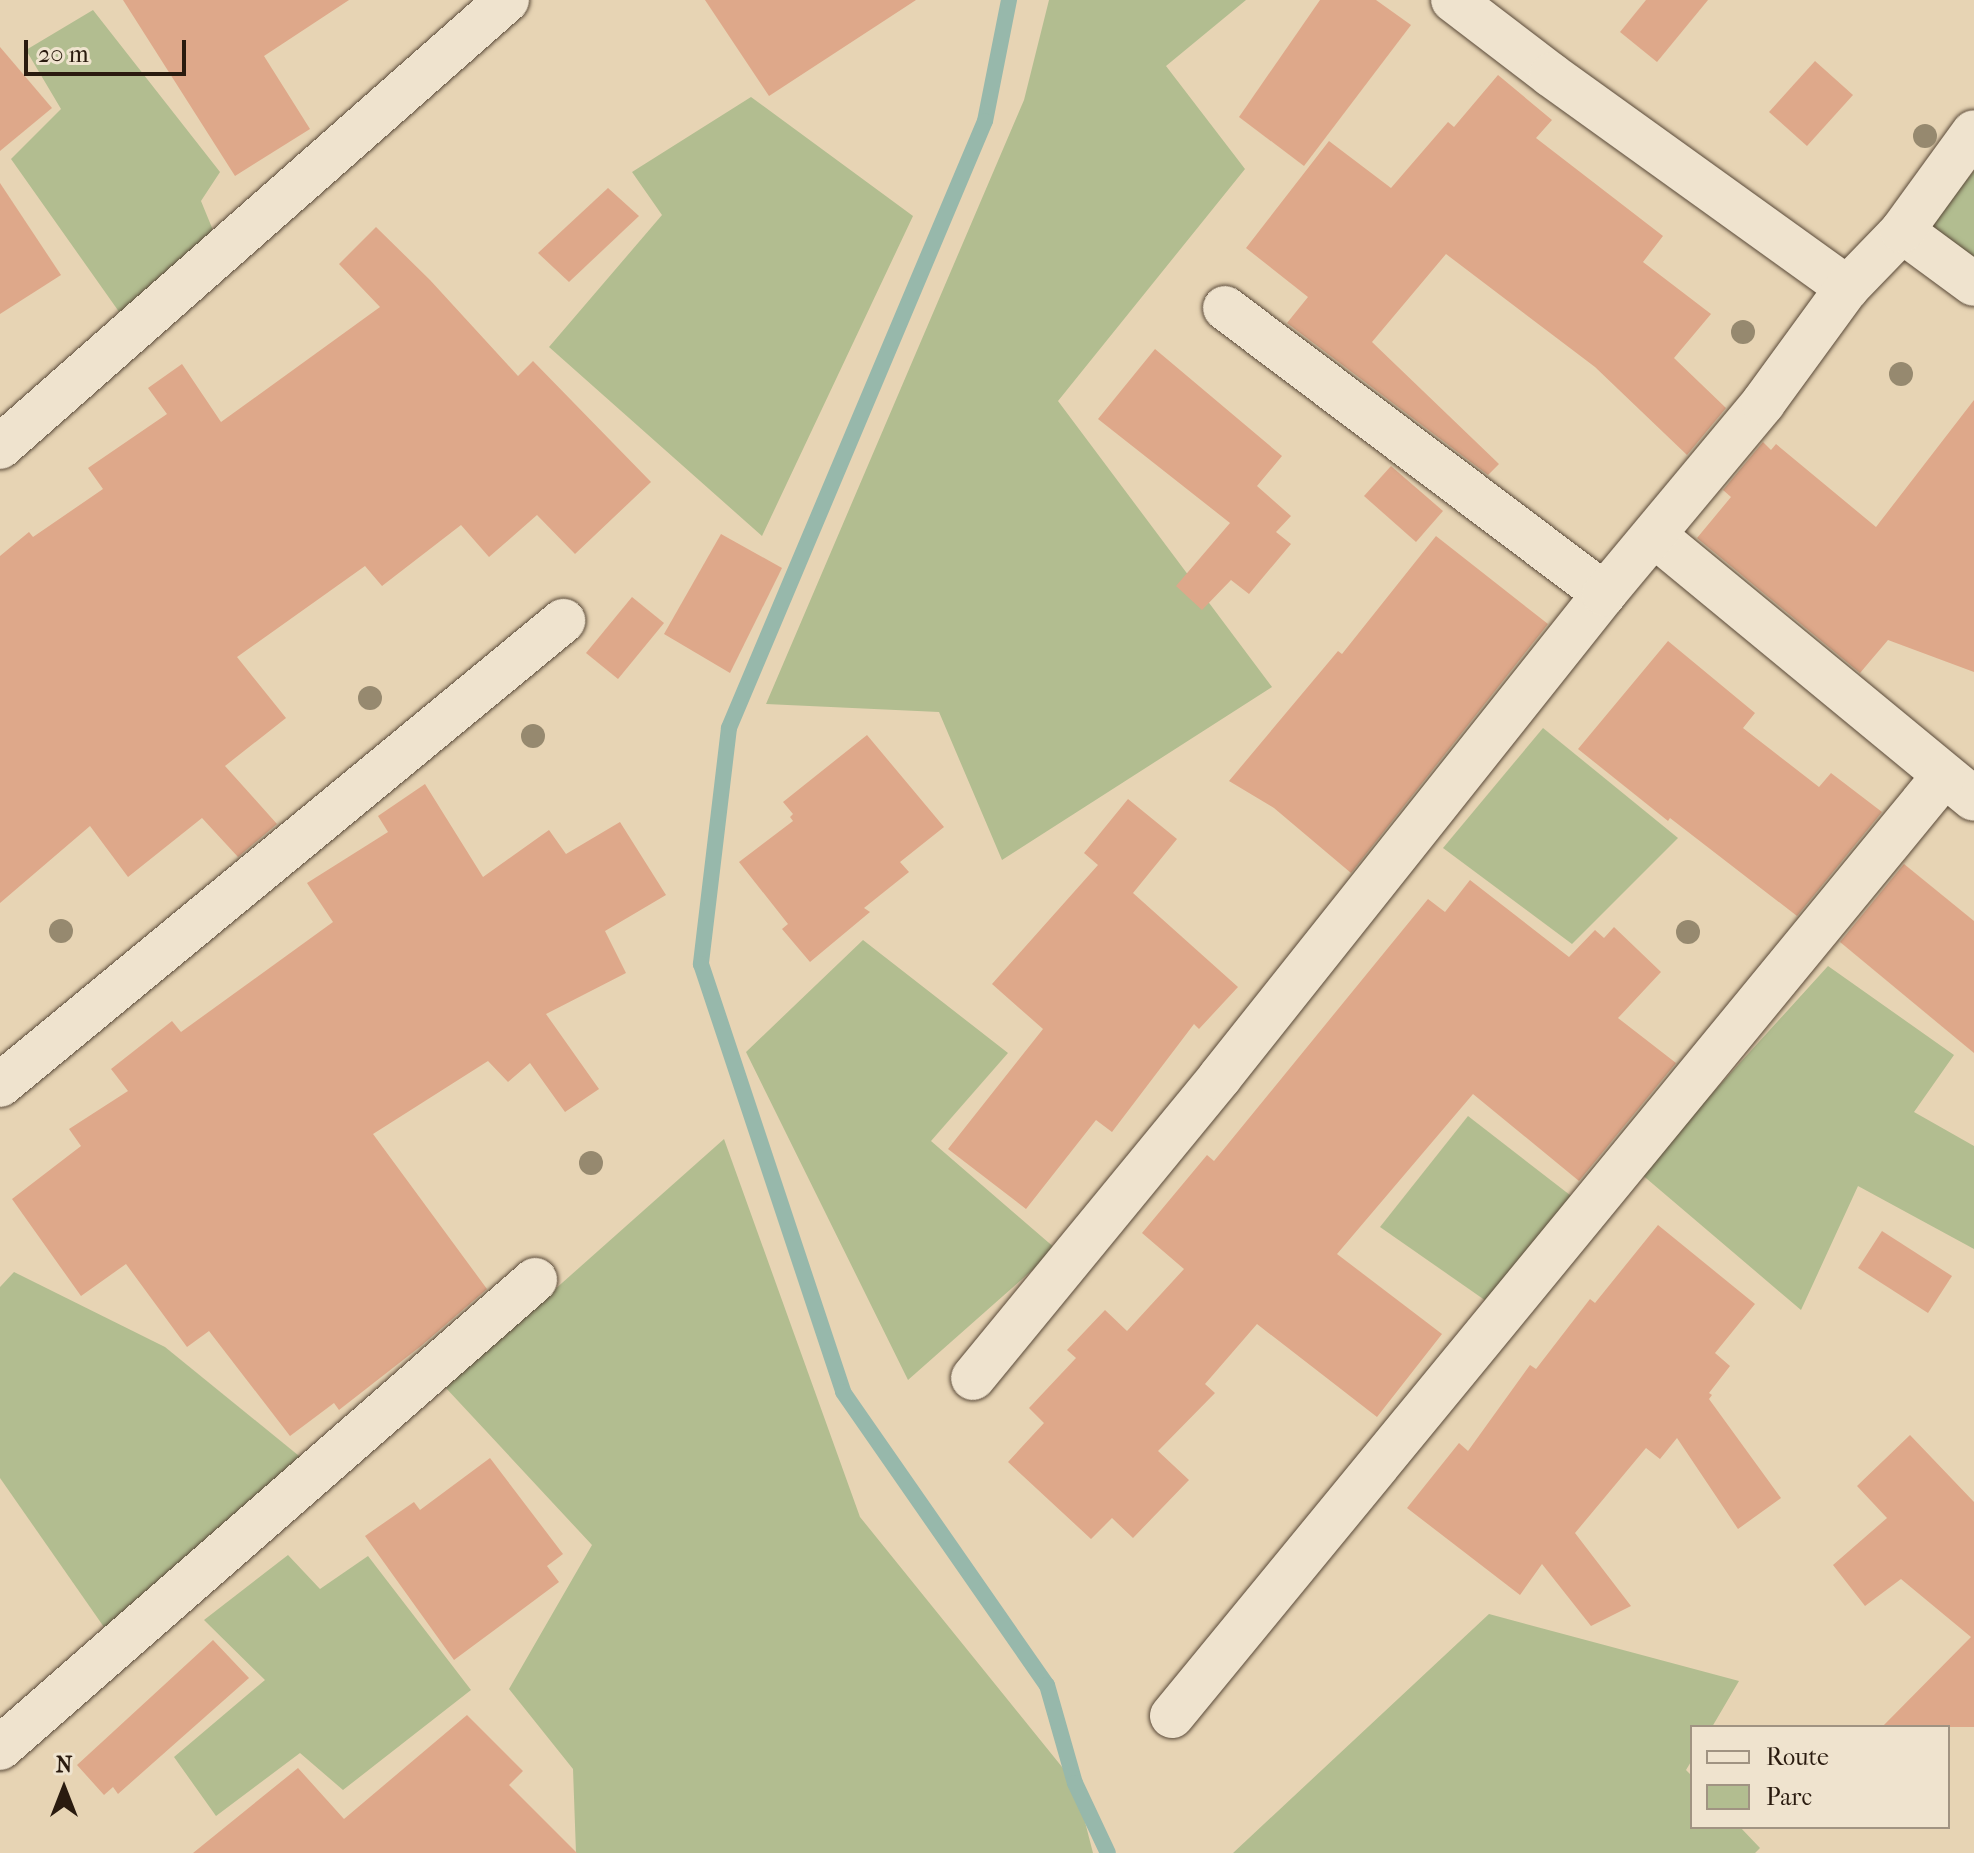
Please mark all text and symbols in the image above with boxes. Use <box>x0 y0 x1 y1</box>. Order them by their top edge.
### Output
scale bar <box>28 24 190 74</box>
text: 20 m <box>38 40 89 68</box>
legend <box>1690 1725 1950 1829</box>
text: Route <box>1766 1743 1829 1771</box>
north arrow <box>24 1749 104 1829</box>
text: N <box>56 1752 72 1778</box>
text: Parc <box>1766 1783 1812 1811</box>

